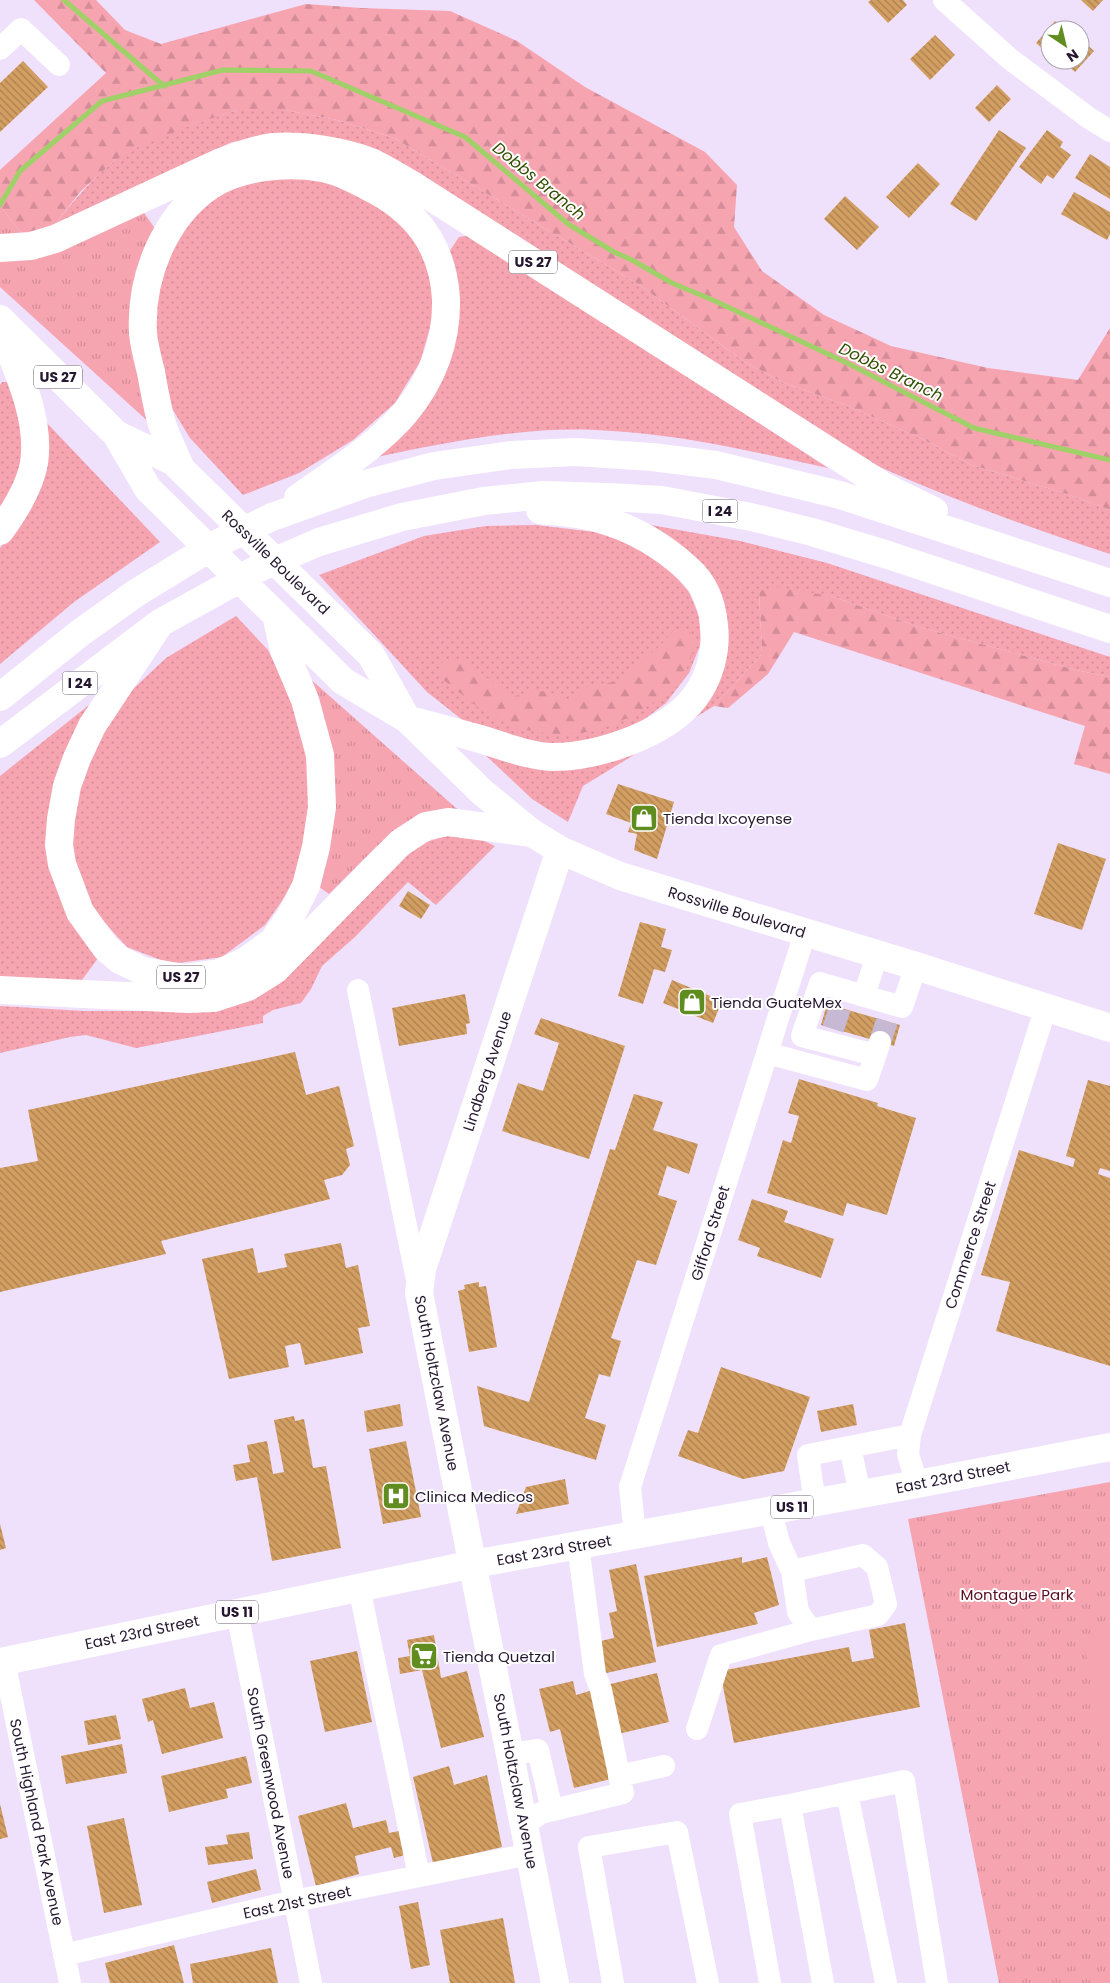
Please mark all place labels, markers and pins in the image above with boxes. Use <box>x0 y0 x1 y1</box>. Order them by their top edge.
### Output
shop icon: Tienda Ixcoyense <box>629 803 659 833</box>
place label: Tienda Ixcoyense <box>663 808 792 829</box>
shop icon: Tienda GuateMex <box>677 987 707 1017</box>
place label: Tienda GuateMex <box>711 992 842 1013</box>
hospital icon: Clinica Medicos <box>381 1481 411 1511</box>
place label: Clinica Medicos <box>415 1486 533 1507</box>
supermarket icon: Tienda Quetzal <box>409 1641 439 1671</box>
place label: Tienda Quetzal <box>443 1646 555 1667</box>

